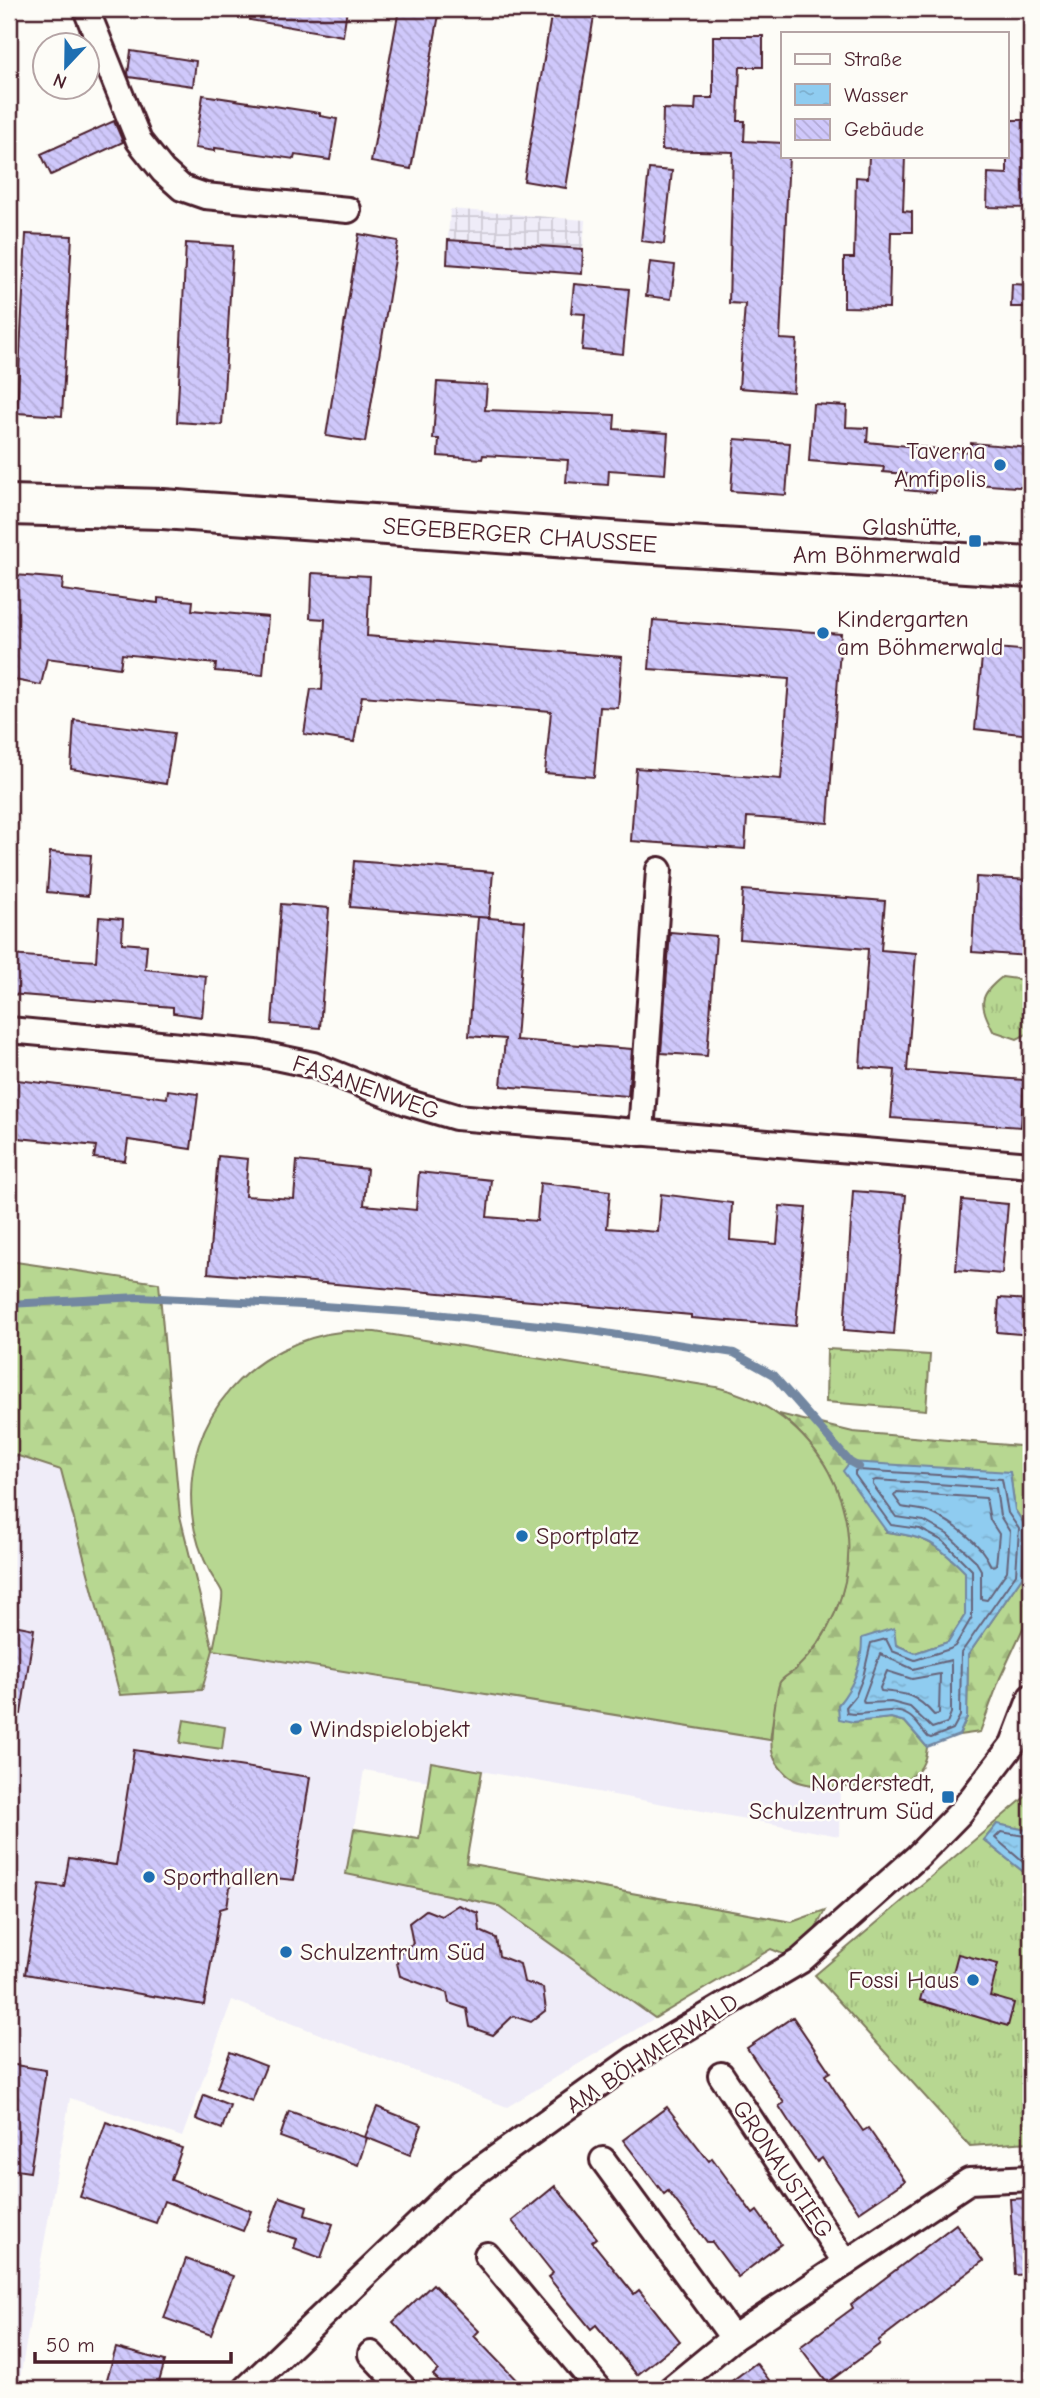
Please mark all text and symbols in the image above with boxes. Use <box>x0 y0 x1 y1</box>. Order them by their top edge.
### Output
north arrow <box>32 32 102 102</box>
legend <box>781 32 1009 158</box>
text: Straße <box>844 47 902 71</box>
text: N <box>50 68 70 93</box>
text: Wasser <box>844 83 909 107</box>
text: Gebäude <box>844 117 924 141</box>
place label: Taverna Amfipolis <box>894 437 986 493</box>
marker: Taverna Amfipolis <box>992 457 1008 473</box>
street label: SEGEBERGER CHAUSSEE <box>382 511 658 559</box>
place label: Glashütte, Am Böhmerwald <box>793 513 961 569</box>
marker: Glashütte, Am Böhmerwald <box>967 533 983 549</box>
place label: Kindergarten am Böhmerwald <box>837 605 1003 661</box>
marker: Kindergarten am Böhmerwald <box>815 625 831 641</box>
street label: FASANENWEG <box>289 1049 443 1125</box>
place label: Sportplatz <box>536 1522 639 1550</box>
marker: Sportplatz <box>514 1528 530 1544</box>
place label: Windspielobjekt <box>310 1715 470 1743</box>
marker: Windspielobjekt <box>288 1721 304 1737</box>
place label: Norderstedt, Schulzentrum Süd <box>749 1769 934 1825</box>
marker: Norderstedt, Schulzentrum Süd <box>940 1789 956 1805</box>
place label: Sporthallen <box>163 1863 279 1891</box>
marker: Sporthallen <box>141 1869 157 1885</box>
place label: Schulzentrum Süd <box>300 1938 485 1966</box>
marker: Schulzentrum Süd <box>278 1944 294 1960</box>
place label: Fossi Haus <box>849 1966 959 1994</box>
marker: Fossi Haus <box>965 1972 981 1988</box>
street label: AM BÖHMERWALD <box>561 1987 743 2119</box>
street label: GRONAUSTIEG <box>727 2095 839 2243</box>
scale bar <box>35 2321 231 2365</box>
text: 50 m <box>46 2333 95 2357</box>

